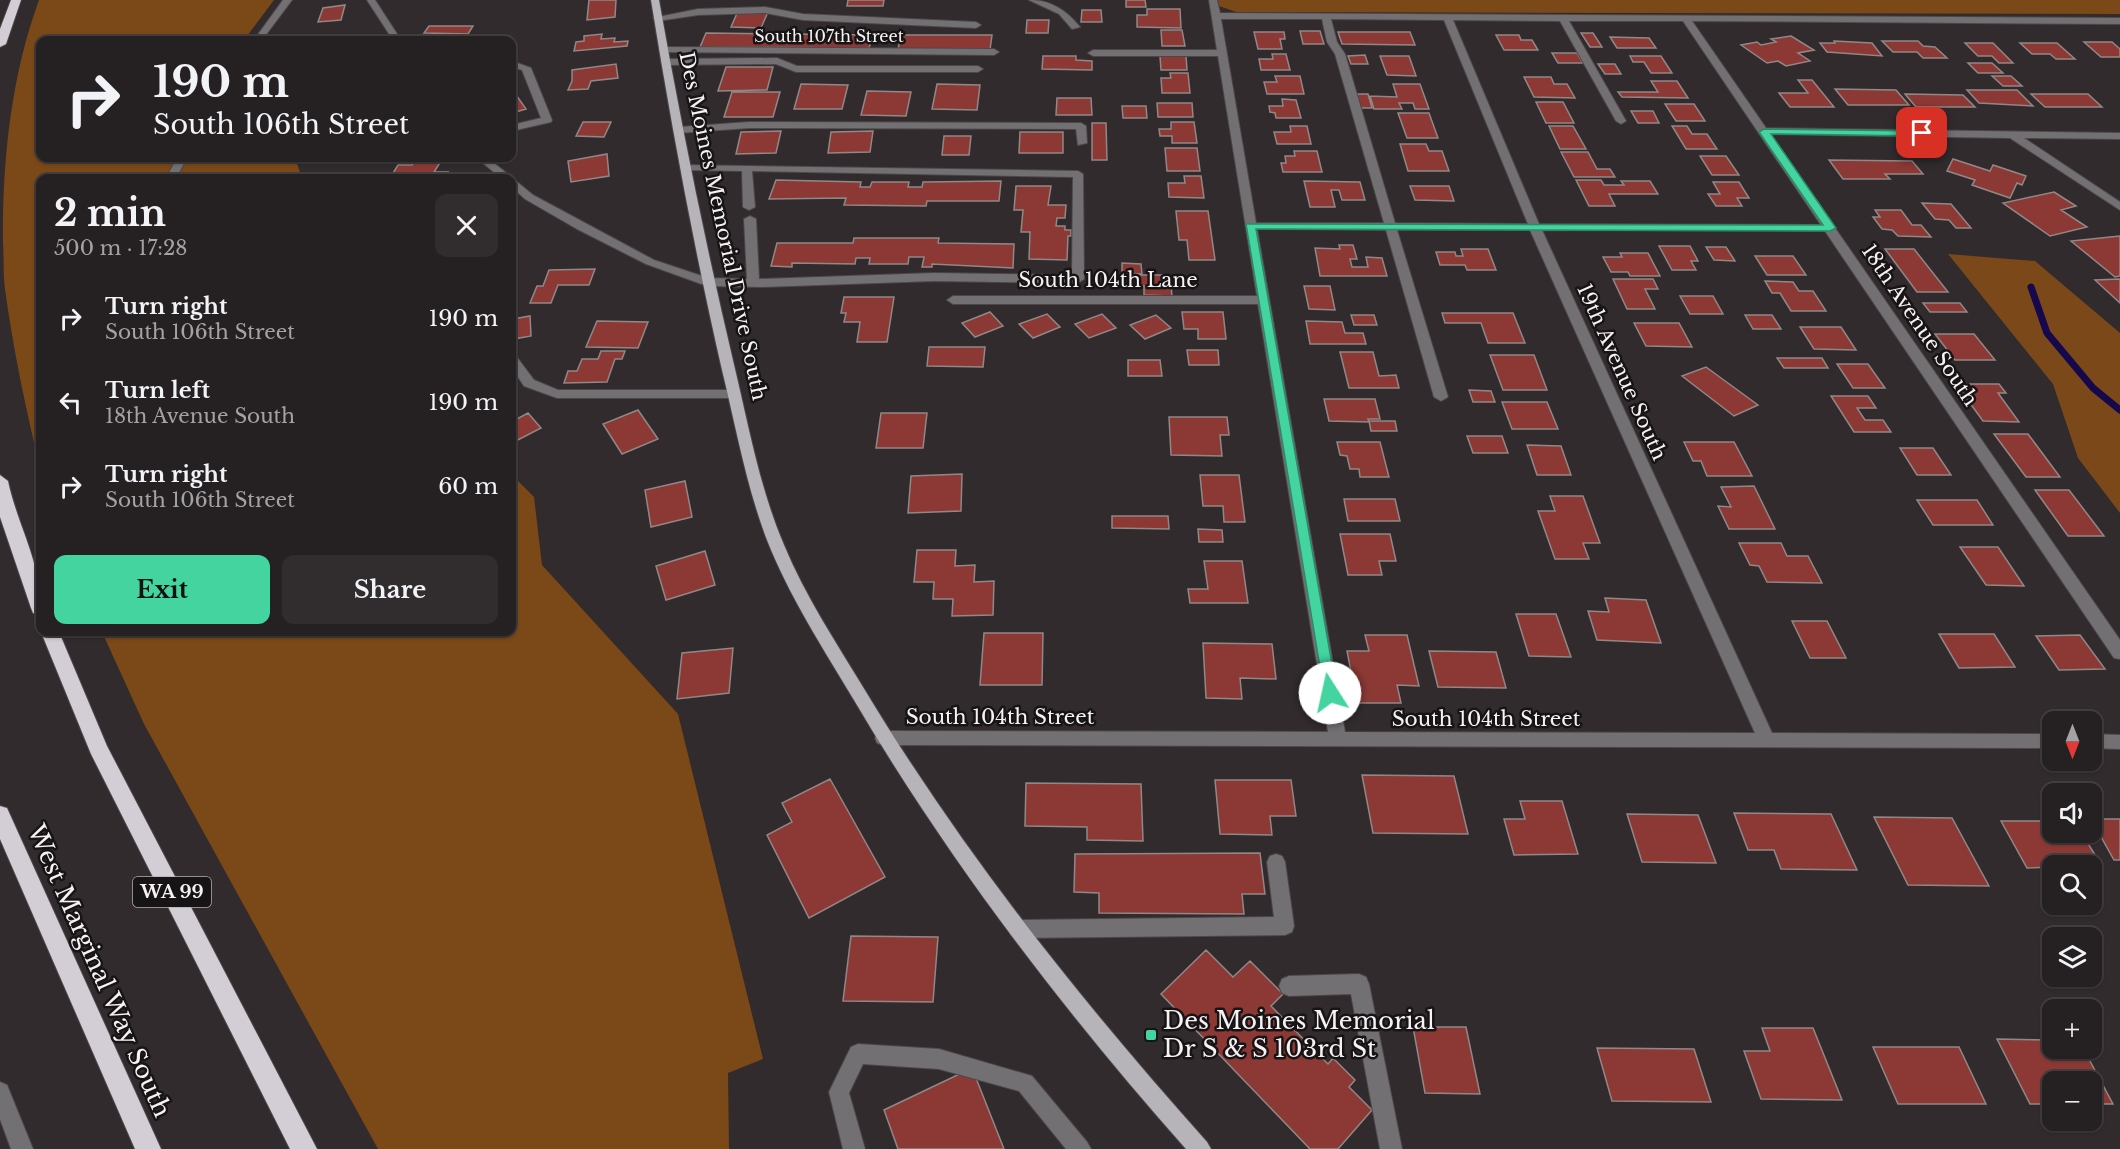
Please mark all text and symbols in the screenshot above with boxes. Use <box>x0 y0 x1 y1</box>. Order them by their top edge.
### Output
street label: South 107th Street <box>754 26 904 46</box>
street label: Des Moines Memorial Drive South <box>674 50 772 403</box>
text: 190 m <box>153 56 289 108</box>
icon: right <box>54 60 132 138</box>
pin <box>1896 107 1947 158</box>
text: South 106th Street <box>153 108 409 141</box>
icon: arrive <box>1905 116 1938 149</box>
text: 2 min <box>54 191 166 236</box>
button: close <box>435 194 498 257</box>
text: 500 m · 17:28 <box>54 236 187 260</box>
street label: 18th Avenue South <box>1857 240 1983 411</box>
street label: South 104th Lane <box>1018 268 1198 292</box>
street label: 19th Avenue South <box>1572 280 1672 464</box>
text: Turn right <box>105 293 227 320</box>
icon: right <box>54 302 87 335</box>
text: 190 m <box>428 305 498 332</box>
text: South 106th Street <box>105 320 295 344</box>
text: Turn left <box>105 377 210 404</box>
icon: left <box>54 386 87 419</box>
text: 190 m <box>428 389 498 416</box>
text: 18th Avenue South <box>105 404 295 428</box>
text: Turn right <box>105 461 227 488</box>
icon: right <box>54 470 87 503</box>
text: 60 m <box>438 473 498 500</box>
text: South 106th Street <box>105 488 295 512</box>
button: Exit <box>54 555 270 624</box>
button: Share <box>282 555 498 624</box>
position arrow <box>1298 661 1362 725</box>
street label: South 104th Street <box>906 705 1095 729</box>
street label: South 104th Street <box>1392 707 1581 731</box>
north arrow <box>2042 711 2102 771</box>
map controls <box>2042 711 2102 1131</box>
button: sound <box>2042 783 2102 843</box>
street label: West Marginal Way South <box>21 819 177 1122</box>
button: search <box>2042 855 2102 915</box>
road number: WA 99 <box>133 877 211 907</box>
button: layers <box>2042 927 2102 987</box>
button: + <box>2042 999 2102 1059</box>
place label: Des Moines Memorial Dr S & S 103rd St <box>1163 1006 1435 1063</box>
marker: Des Moines Memorial Dr S & S 103rd St <box>1144 1028 1158 1042</box>
button: − <box>2042 1071 2102 1131</box>

